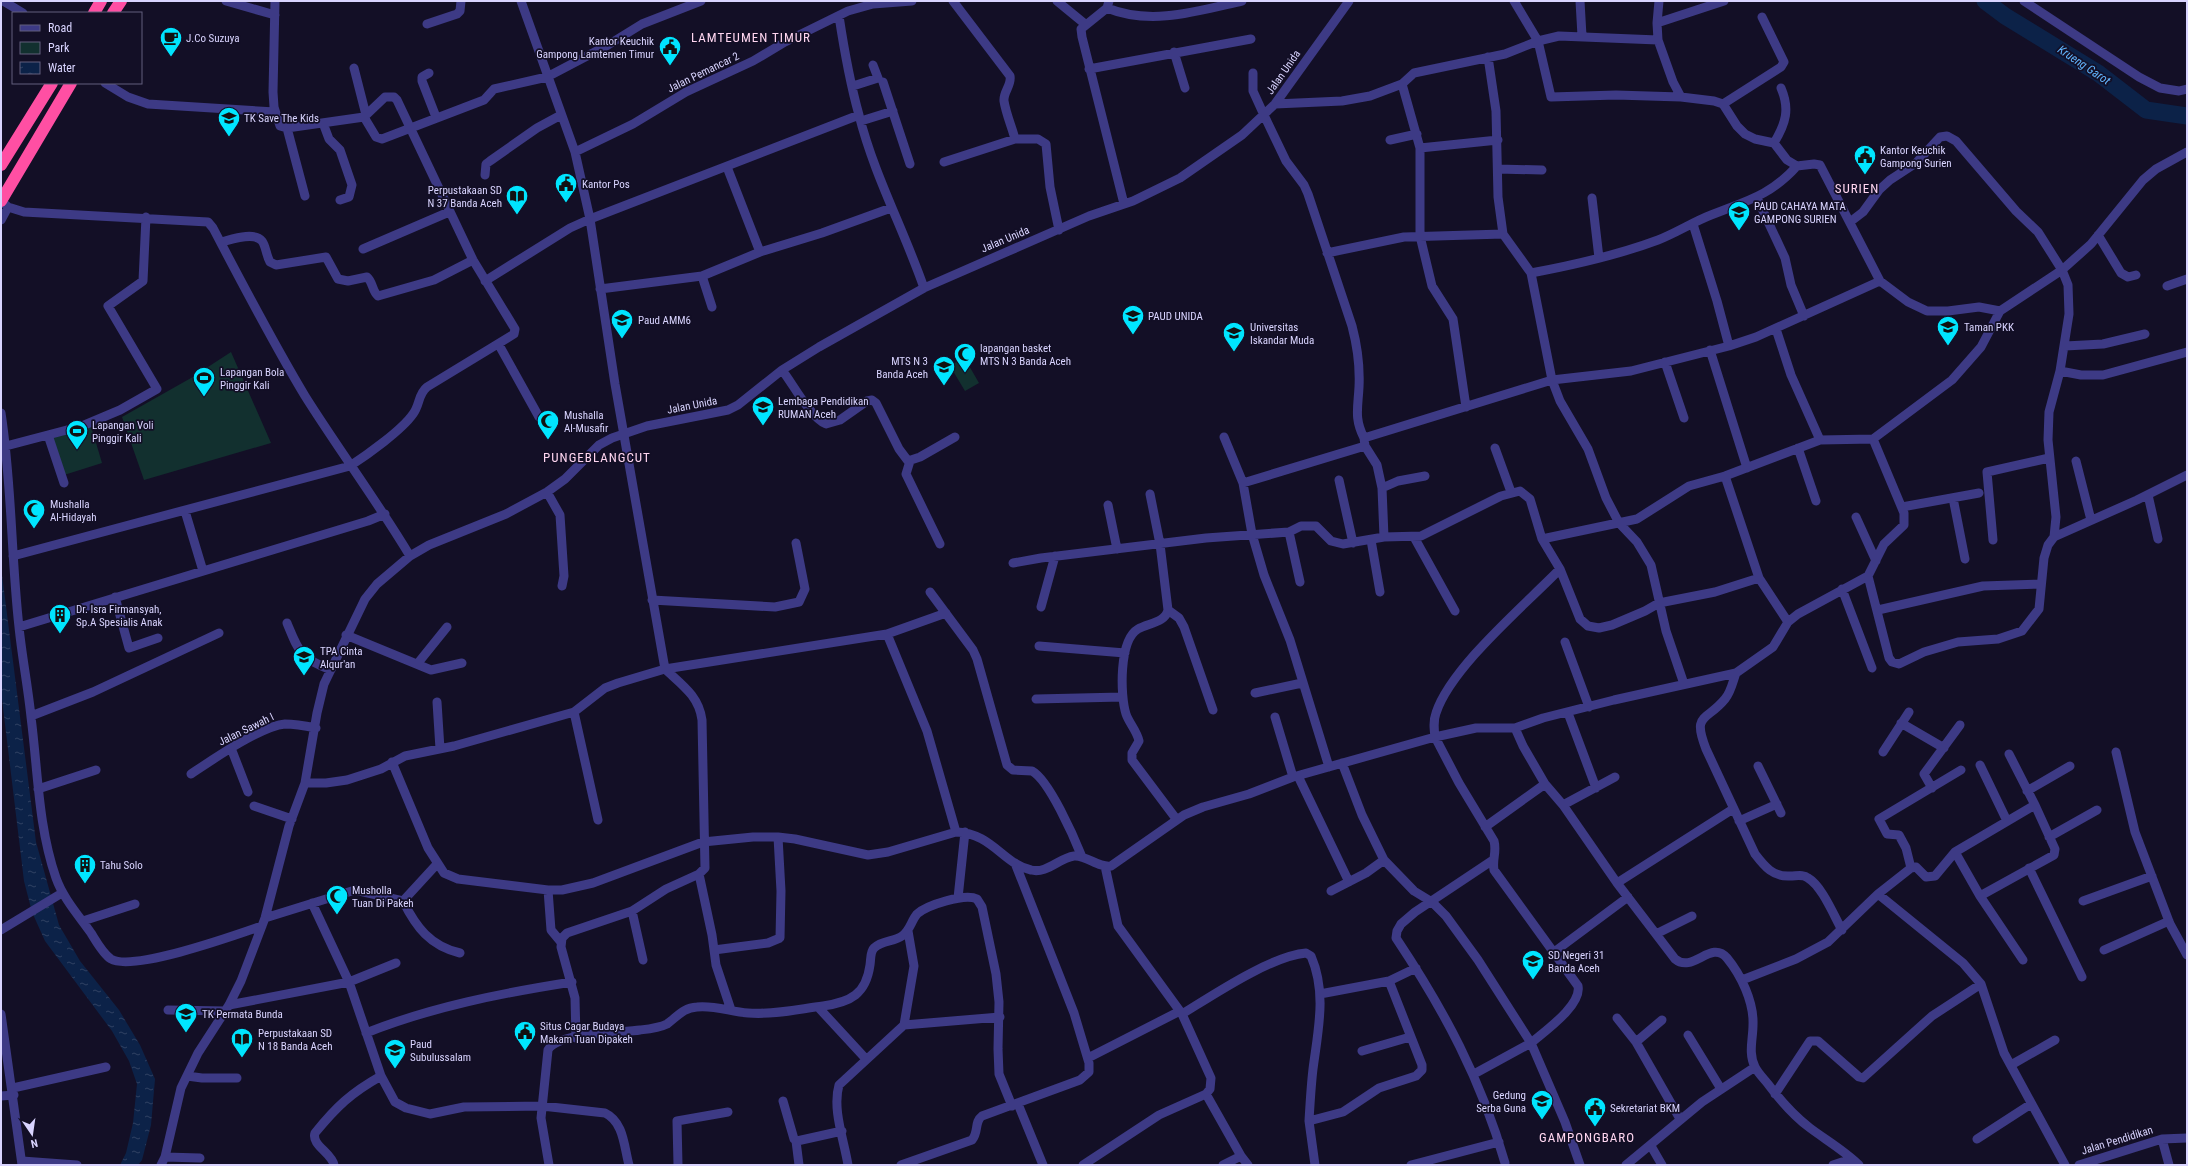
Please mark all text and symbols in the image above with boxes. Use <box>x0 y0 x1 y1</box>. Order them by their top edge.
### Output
legend <box>12 12 142 84</box>
text: Road <box>48 21 72 35</box>
cafe icon: J.Co Suzuya <box>158 25 184 58</box>
district label: LAMTEUMEN TIMUR <box>691 30 811 45</box>
place label: J.Co Suzuya <box>186 32 239 45</box>
public building icon: Kantor Keuchik Gampong Lamtemen Timur <box>657 34 683 67</box>
place label: Kantor Keuchik Gampong Lamtemen Timur <box>536 35 655 61</box>
text: Park <box>48 41 70 55</box>
water label: Krueng Garot <box>2055 42 2113 88</box>
street label: Jalan Unida <box>1263 48 1303 97</box>
street label: Jalan Pemancar 2 <box>665 50 741 95</box>
text: Water <box>48 61 76 75</box>
school or university icon: TK Save The Kids <box>216 105 242 138</box>
place label: TK Save The Kids <box>244 112 319 125</box>
public building icon: Kantor Keuchik Gampong Surien <box>1852 143 1878 176</box>
place label: Kantor Keuchik Gampong Surien <box>1880 144 1952 170</box>
public building icon: Kantor Pos <box>553 171 579 204</box>
place label: Kantor Pos <box>582 178 630 191</box>
district label: SURIEN <box>1835 181 1879 196</box>
library icon: Perpustakaan SD N 37 Banda Aceh <box>504 183 530 216</box>
place label: Perpustakaan SD N 37 Banda Aceh <box>428 184 502 210</box>
school or university icon: PAUD CAHAYA MATA GAMPONG SURIEN <box>1726 199 1752 232</box>
place label: PAUD CAHAYA MATA GAMPONG SURIEN <box>1754 200 1846 226</box>
street label: Jalan Unida <box>979 224 1031 255</box>
school or university icon: PAUD UNIDA <box>1120 303 1146 336</box>
school or university icon: Paud AMM6 <box>609 307 635 340</box>
place label: PAUD UNIDA <box>1148 310 1203 323</box>
place label: Paud AMM6 <box>638 314 691 327</box>
school or university icon: Taman PKK <box>1935 314 1961 347</box>
school or university icon: Universitas Iskandar Muda <box>1221 320 1247 353</box>
place label: Universitas Iskandar Muda <box>1250 321 1314 347</box>
place label: Taman PKK <box>1964 321 2014 334</box>
mosque icon: lapangan basket MTS N 3 Banda Aceh <box>952 341 978 374</box>
place label: lapangan basket MTS N 3 Banda Aceh <box>980 342 1071 368</box>
school or university icon: MTS N 3 Banda Aceh <box>931 354 957 387</box>
place label: MTS N 3 Banda Aceh <box>876 355 928 381</box>
sports icon: Lapangan Bola Pinggir Kali <box>191 365 217 398</box>
place label: Lapangan Bola Pinggir Kali <box>220 366 284 392</box>
street label: Jalan Unida <box>666 394 718 417</box>
school or university icon: Lembaga Pendidikan RUMAN Aceh <box>750 394 776 427</box>
place label: Lembaga Pendidikan RUMAN Aceh <box>778 395 869 421</box>
mosque icon: Mushalla Al-Musafir <box>535 408 561 441</box>
place label: Mushalla Al-Musafir <box>564 409 609 435</box>
sports icon: Lapangan Voli Pinggir Kali <box>64 418 90 451</box>
place label: Lapangan Voli Pinggir Kali <box>92 419 154 445</box>
district label: PUNGEBLANGCUT <box>543 450 651 465</box>
mosque icon: Mushalla Al-Hidayah <box>21 497 47 530</box>
place label: Mushalla Al-Hidayah <box>50 498 97 524</box>
building icon: Dr. Isra Firmansyah, Sp.A Spesialis Anak <box>47 602 73 635</box>
place label: Dr. Isra Firmansyah, Sp.A Spesialis Anak <box>76 603 163 629</box>
school or university icon: TPA Cinta Alqur'an <box>291 644 317 677</box>
place label: TPA Cinta Alqur'an <box>320 645 363 671</box>
street label: Jalan Sawah I <box>216 710 276 748</box>
building icon: Tahu Solo <box>72 852 98 885</box>
place label: Tahu Solo <box>100 859 143 872</box>
mosque icon: Musholla Tuan Di Pakeh <box>324 883 350 916</box>
place label: Musholla Tuan Di Pakeh <box>352 884 414 910</box>
school or university icon: SD Negeri 31 Banda Aceh <box>1520 948 1546 981</box>
place label: SD Negeri 31 Banda Aceh <box>1548 949 1604 975</box>
school or university icon: TK Permata Bunda <box>173 1001 199 1034</box>
place label: TK Permata Bunda <box>202 1008 283 1021</box>
public building icon: Situs Cagar Budaya Makam Tuan Dipakeh <box>512 1019 538 1052</box>
place label: Situs Cagar Budaya Makam Tuan Dipakeh <box>540 1020 633 1046</box>
library icon: Perpustakaan SD N 18 Banda Aceh <box>229 1026 255 1059</box>
place label: Perpustakaan SD N 18 Banda Aceh <box>258 1027 332 1053</box>
school or university icon: Paud Subulussalam <box>382 1037 408 1070</box>
place label: Paud Subulussalam <box>410 1038 471 1064</box>
school or university icon: Gedung Serba Guna <box>1529 1088 1555 1121</box>
place label: Gedung Serba Guna <box>1476 1089 1526 1115</box>
public building icon: Sekretariat BKM <box>1582 1095 1608 1128</box>
place label: Sekretariat BKM <box>1610 1102 1680 1115</box>
north arrow <box>12 1114 52 1154</box>
street label: Jalan Pendidikan <box>2080 1123 2155 1158</box>
district label: GAMPONGBARO <box>1539 1130 1635 1145</box>
text: N <box>29 1136 39 1150</box>

